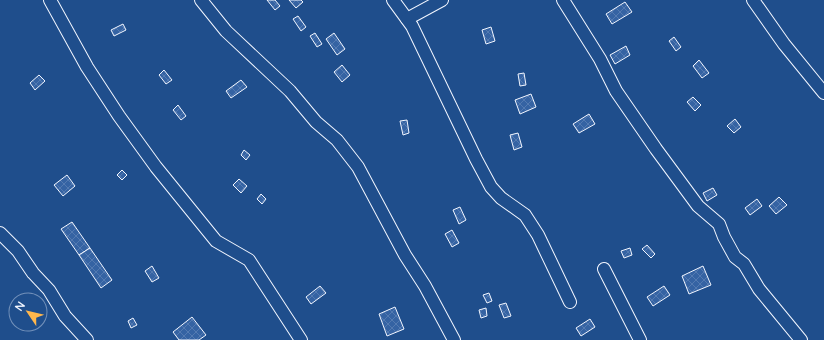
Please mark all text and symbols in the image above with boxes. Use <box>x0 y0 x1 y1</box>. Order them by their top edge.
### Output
north arrow <box>8 292 48 332</box>
text: N <box>12 299 27 313</box>

